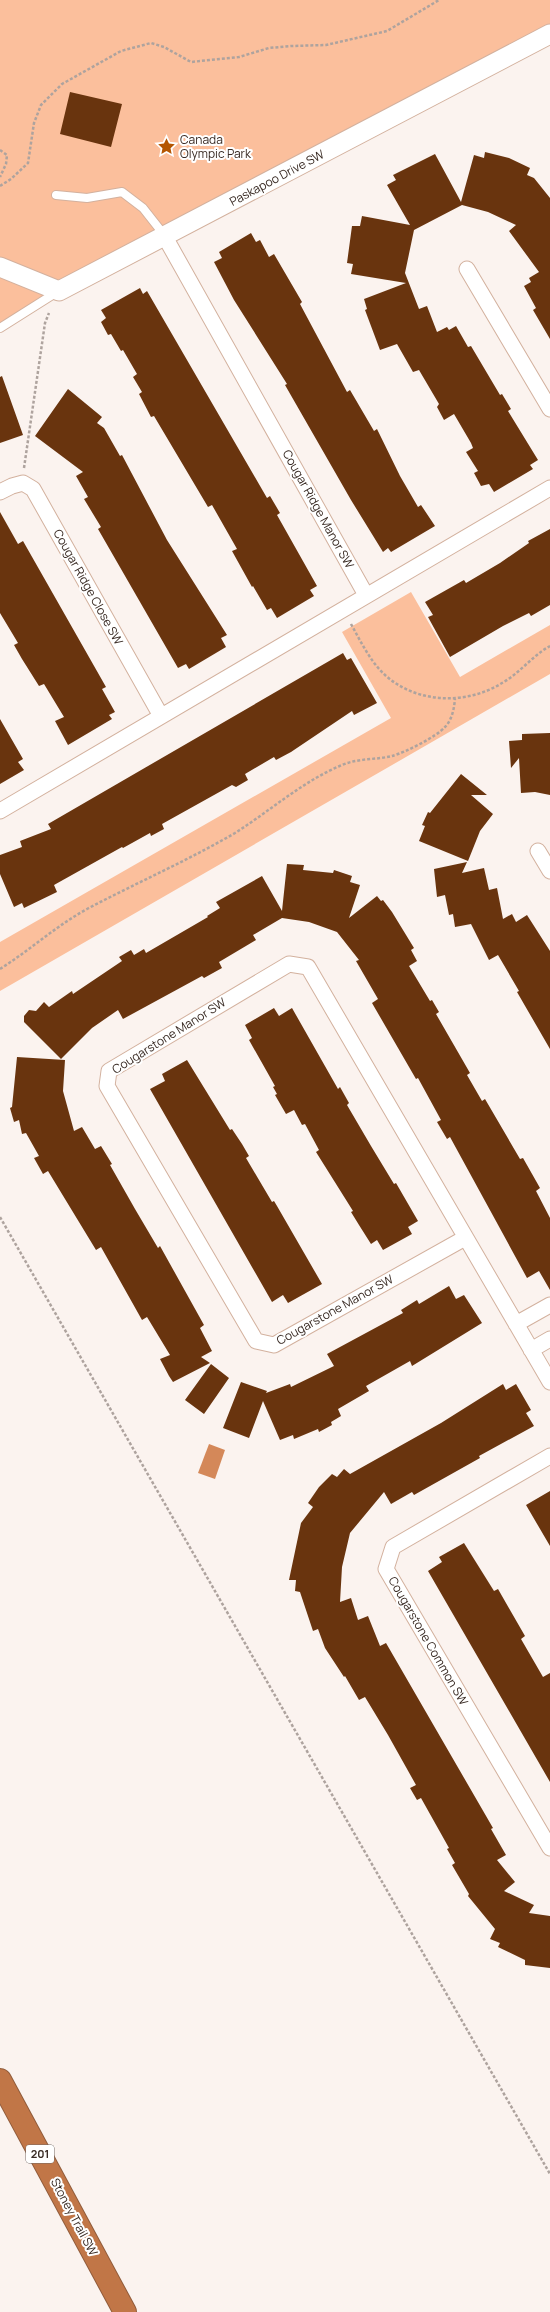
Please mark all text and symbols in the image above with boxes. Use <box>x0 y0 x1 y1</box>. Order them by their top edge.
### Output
place label: Canada Olympic Park <box>180 131 252 162</box>
place icon: Canada Olympic Park <box>157 137 177 157</box>
street label: Paskapoo Drive SW <box>226 145 328 210</box>
street label: Cougar Ridge Manor SW <box>279 446 359 572</box>
street label: Cougar Ridge Close SW <box>50 526 128 648</box>
street label: Cougarstone Manor SW <box>109 993 230 1078</box>
street label: Cougarstone Manor SW <box>273 1270 397 1349</box>
street label: Cougarstone Common SW <box>385 1573 473 1709</box>
road number: 201 <box>26 2145 54 2163</box>
street label: Stoney Trail SW <box>47 2175 102 2259</box>

